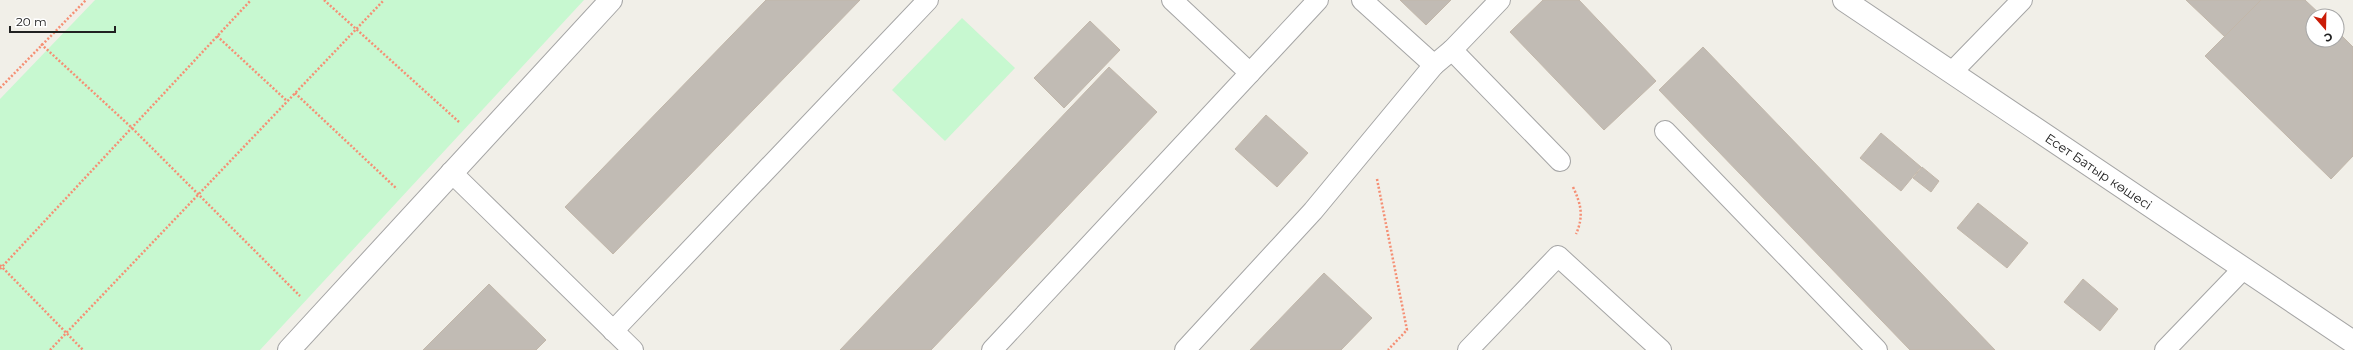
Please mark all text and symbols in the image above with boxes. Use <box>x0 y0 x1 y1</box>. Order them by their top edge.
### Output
scale bar <box>10 8 115 34</box>
north arrow <box>2305 8 2345 48</box>
text: 20 m <box>16 14 47 29</box>
text: С <box>2322 29 2335 45</box>
street label: Есет Батыр көшесі <box>2042 130 2155 213</box>

